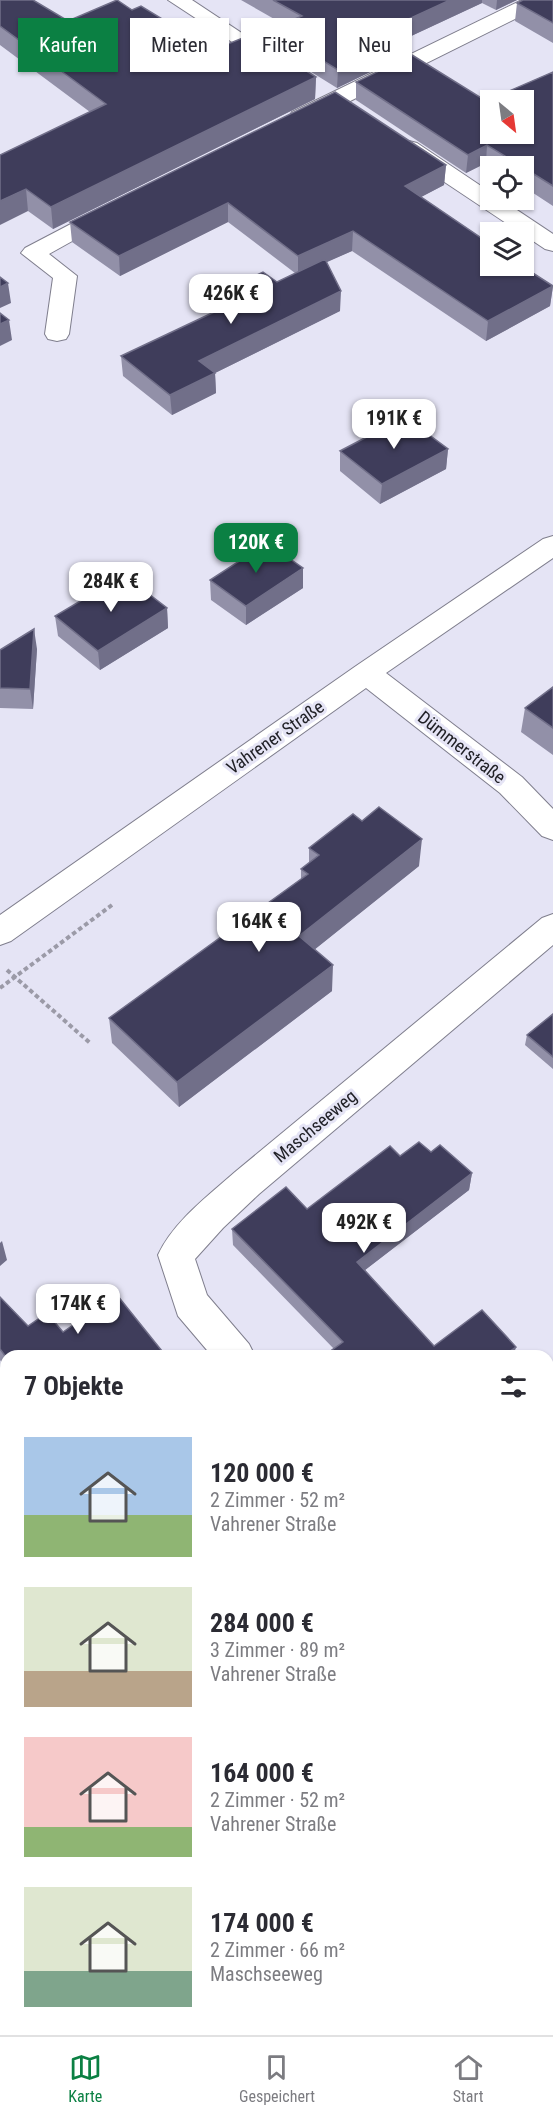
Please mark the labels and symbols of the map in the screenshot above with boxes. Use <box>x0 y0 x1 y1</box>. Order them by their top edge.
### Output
north arrow <box>480 90 534 144</box>
pin: 426K € <box>182 274 280 325</box>
pin: 191K € <box>345 399 443 450</box>
pin: 120K € <box>207 523 305 574</box>
pin: 284K € <box>62 562 160 613</box>
street label: Vahrener Straße <box>222 696 328 778</box>
street label: Dümmerstraße <box>414 706 510 788</box>
pin: 164K € <box>210 902 308 953</box>
street label: Maschseeweg <box>269 1085 361 1167</box>
pin: 492K € <box>315 1203 413 1254</box>
pin: 174K € <box>29 1284 127 1335</box>

